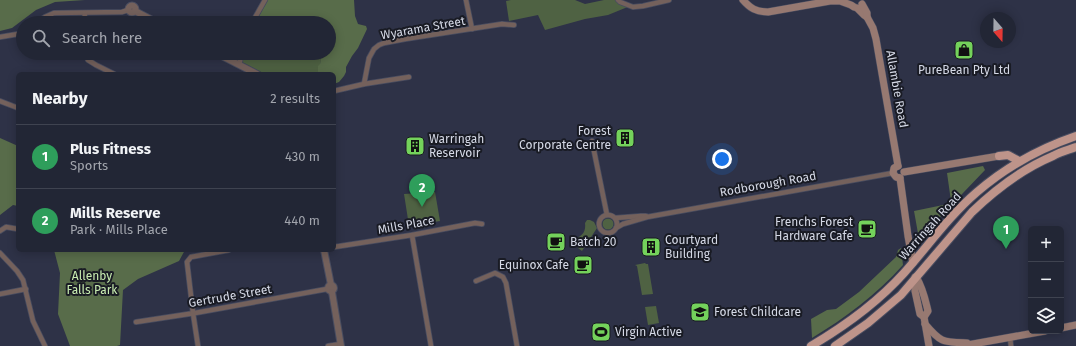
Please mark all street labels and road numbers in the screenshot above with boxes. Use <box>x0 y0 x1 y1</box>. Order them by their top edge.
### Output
street label: Wyarama Street <box>380 14 467 42</box>
street label: Allambie Road <box>883 49 911 129</box>
street label: Rodborough Road <box>719 169 817 199</box>
street label: Warringah Road <box>896 189 964 263</box>
street label: Mills Place <box>377 213 435 237</box>
street label: Gertrude Street <box>187 282 273 310</box>

